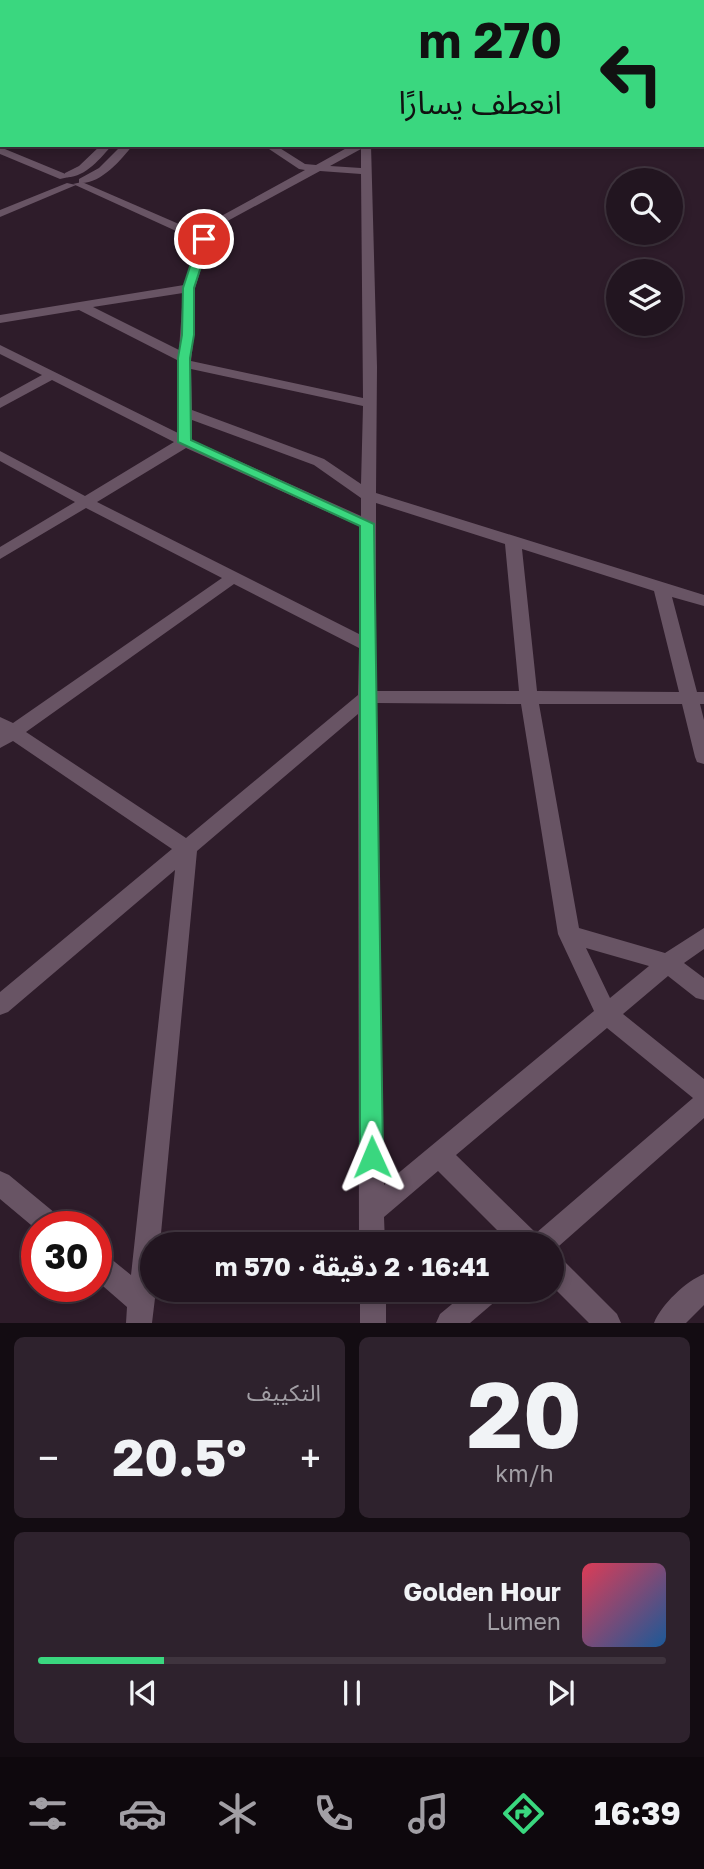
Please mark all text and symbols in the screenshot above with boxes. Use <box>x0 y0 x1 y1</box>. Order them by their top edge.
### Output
text: 270 m <box>418 10 562 69</box>
icon: left <box>586 28 677 119</box>
text: انعطف يسارًا <box>399 83 562 121</box>
map controls <box>606 168 683 336</box>
button: search <box>606 168 683 245</box>
pin <box>174 209 234 269</box>
icon: arrive <box>185 220 223 258</box>
button: layers <box>606 259 683 336</box>
position arrow <box>335 1120 409 1194</box>
speed limit sign: 30 <box>21 1211 112 1302</box>
text: 16:41 · 2 دقيقة · 570 m <box>215 1251 489 1282</box>
text: 20 <box>467 1359 582 1468</box>
text: التكييف <box>247 1378 321 1406</box>
text: 20.5° <box>112 1425 247 1487</box>
text: − <box>38 1435 59 1480</box>
text: + <box>300 1435 321 1480</box>
text: km/h <box>495 1459 554 1487</box>
text: Golden Hour <box>403 1576 561 1607</box>
text: Lumen <box>487 1607 561 1635</box>
icon: previous <box>124 1674 162 1712</box>
icon: pause <box>333 1674 371 1712</box>
icon: next <box>542 1674 580 1712</box>
icon: filters <box>23 1789 72 1838</box>
icon: car <box>118 1789 167 1838</box>
icon: climate <box>213 1789 262 1838</box>
icon: phone <box>309 1789 358 1838</box>
icon: music <box>404 1789 453 1838</box>
icon: directions <box>499 1789 548 1838</box>
text: 16:39 <box>594 1794 681 1832</box>

